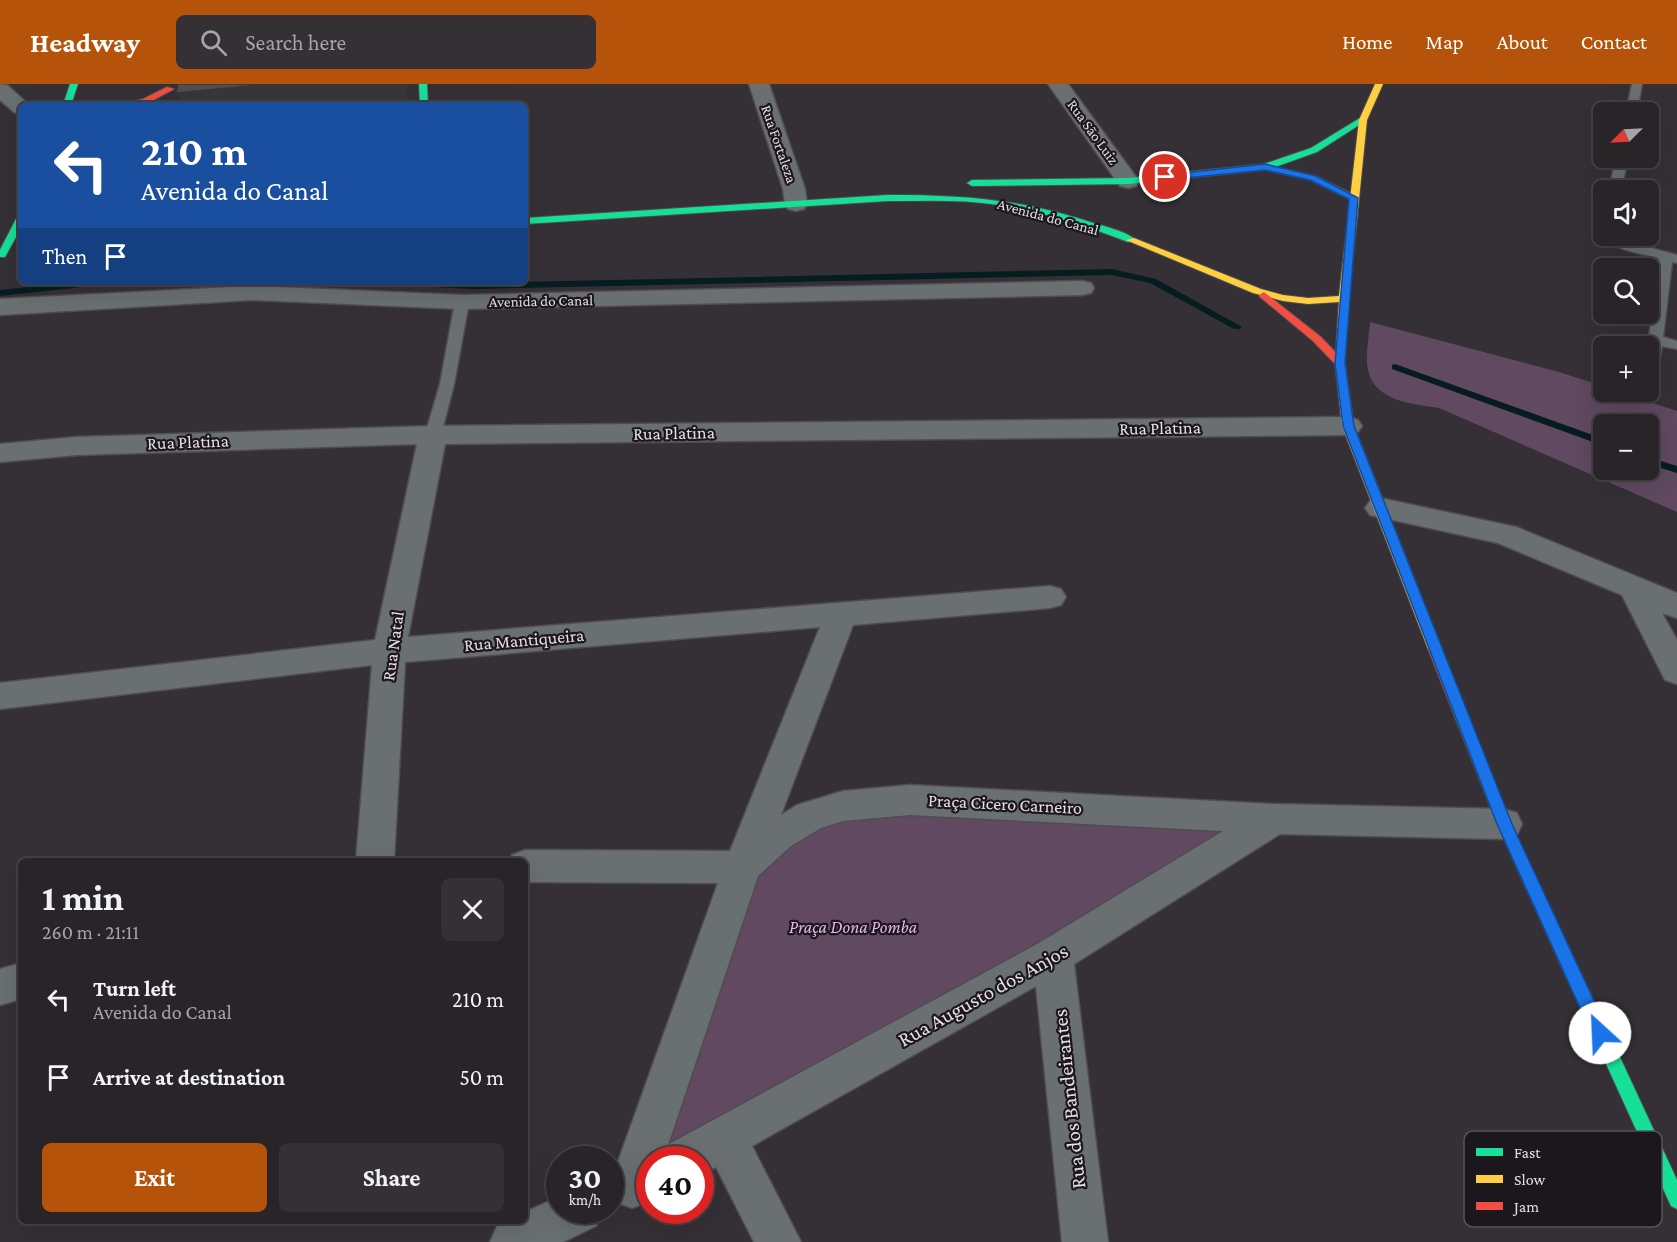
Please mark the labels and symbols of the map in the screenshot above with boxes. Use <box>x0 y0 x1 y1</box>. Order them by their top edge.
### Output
street label: Rua São Luiz <box>1064 97 1122 167</box>
north arrow <box>1593 102 1659 168</box>
street label: Rua Fortaleza <box>758 103 800 185</box>
pin <box>1139 151 1190 202</box>
street label: Avenida do Canal <box>996 196 1100 238</box>
street label: Avenida do Canal <box>489 292 593 310</box>
street label: Rua Platina <box>1119 417 1201 439</box>
street label: Rua Platina <box>633 422 715 444</box>
street label: Rua Platina <box>147 431 229 453</box>
street label: Rua Natal <box>378 610 408 682</box>
street label: Rua Mantiqueira <box>463 625 585 655</box>
street label: Praça Cicero Carneiro <box>928 790 1082 818</box>
park label: Praça Dona Pomba <box>789 917 918 937</box>
street label: Rua Augusto dos Anjos <box>894 938 1072 1052</box>
position arrow <box>1568 1001 1632 1065</box>
street label: Rua dos Bandeirantes <box>1048 1008 1090 1190</box>
legend <box>1464 1131 1662 1227</box>
text: Fast <box>1514 1144 1541 1161</box>
speed limit sign: 40 <box>636 1146 714 1224</box>
text: Slow <box>1514 1171 1546 1188</box>
text: Jam <box>1512 1198 1539 1216</box>

